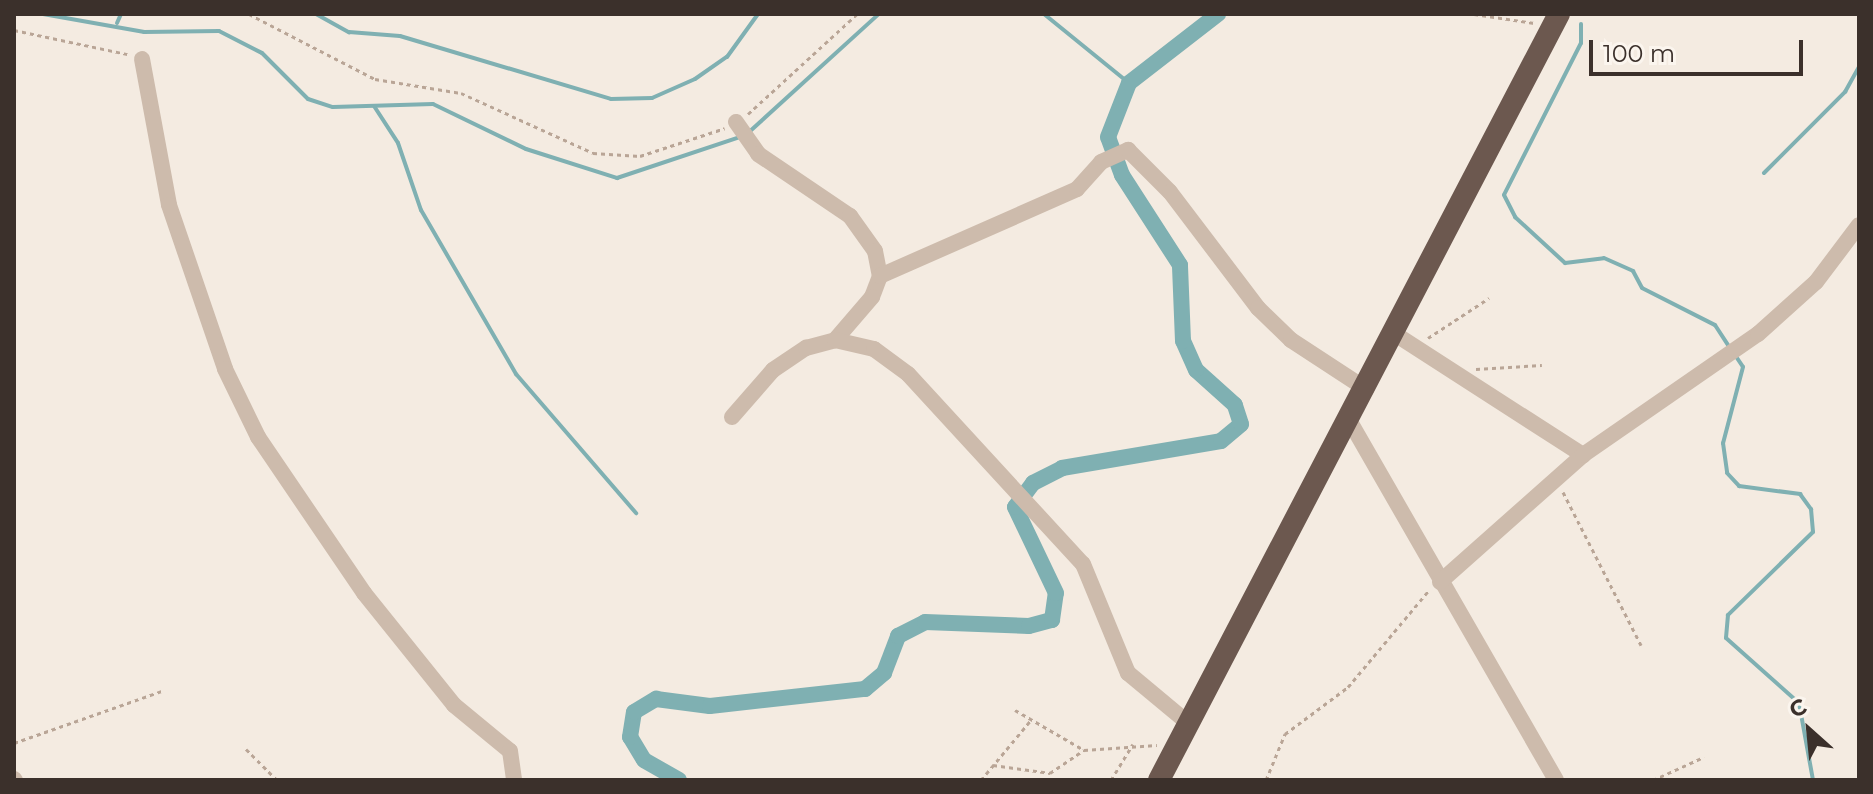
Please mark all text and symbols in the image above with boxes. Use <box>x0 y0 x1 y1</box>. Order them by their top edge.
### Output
scale bar <box>1593 24 1807 74</box>
text: 100 m <box>1603 39 1675 68</box>
north arrow <box>1769 690 1849 770</box>
text: С <box>1785 693 1811 724</box>

